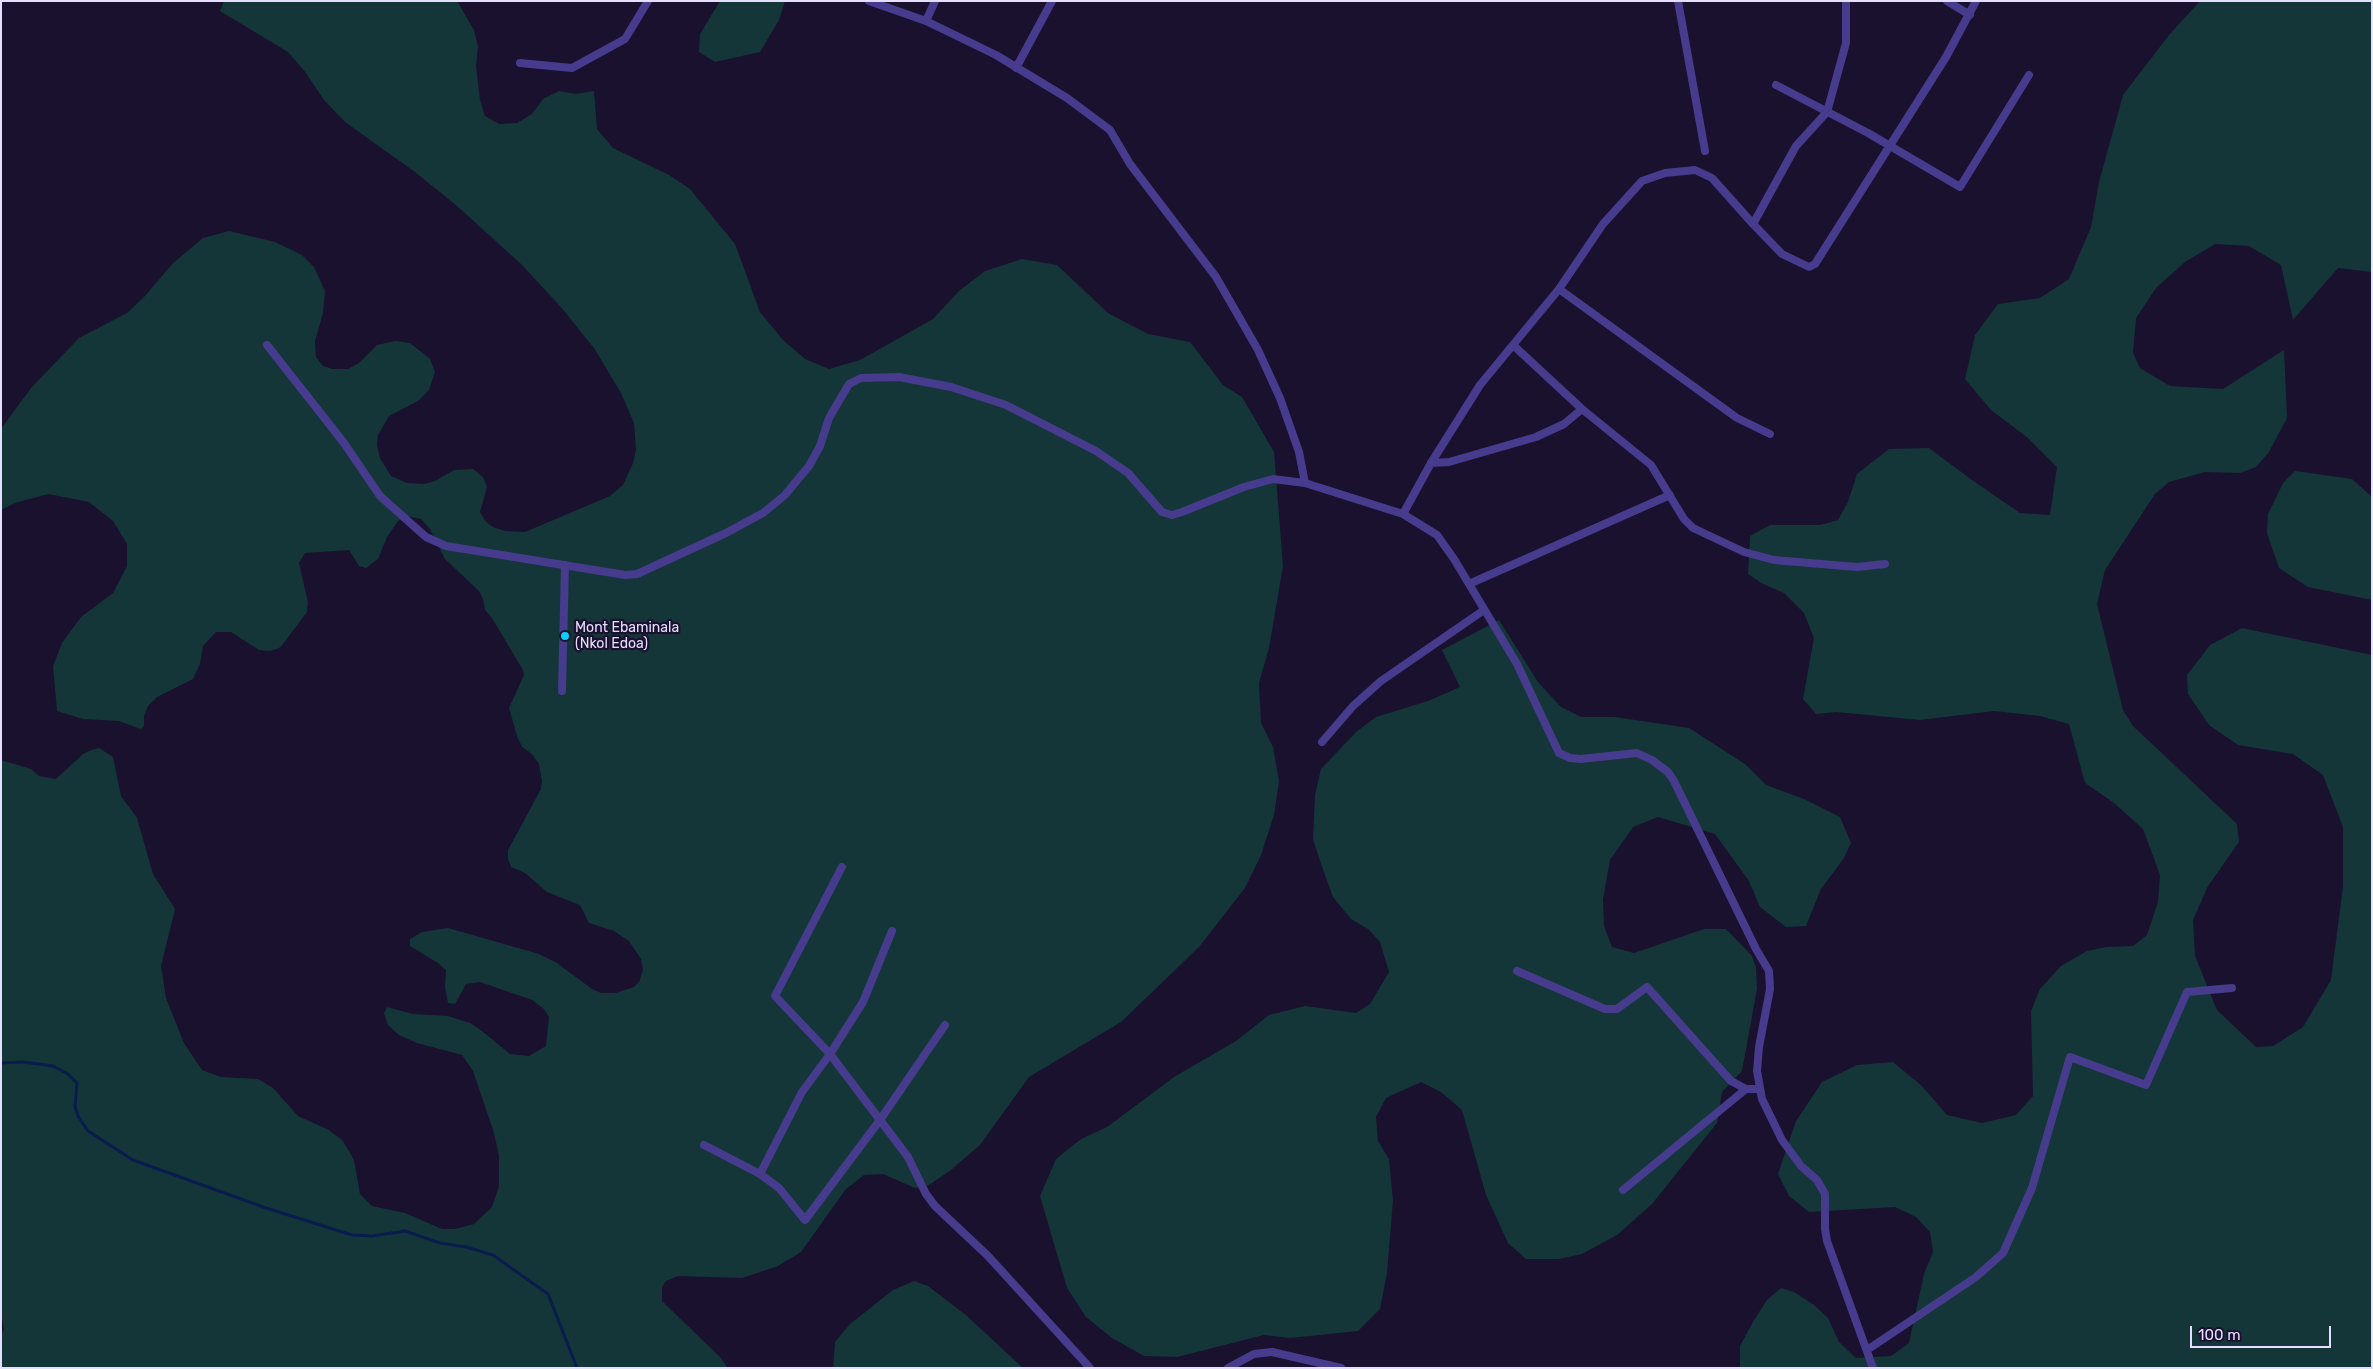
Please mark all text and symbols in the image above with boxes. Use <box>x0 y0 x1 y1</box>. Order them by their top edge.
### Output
place label: Mont Ebaminala (Nkol Edoa) <box>575 620 679 652</box>
marker: Mont Ebaminala (Nkol Edoa) <box>559 630 571 642</box>
scale bar <box>2193 1316 2334 1348</box>
text: 100 m <box>2198 1326 2240 1344</box>

